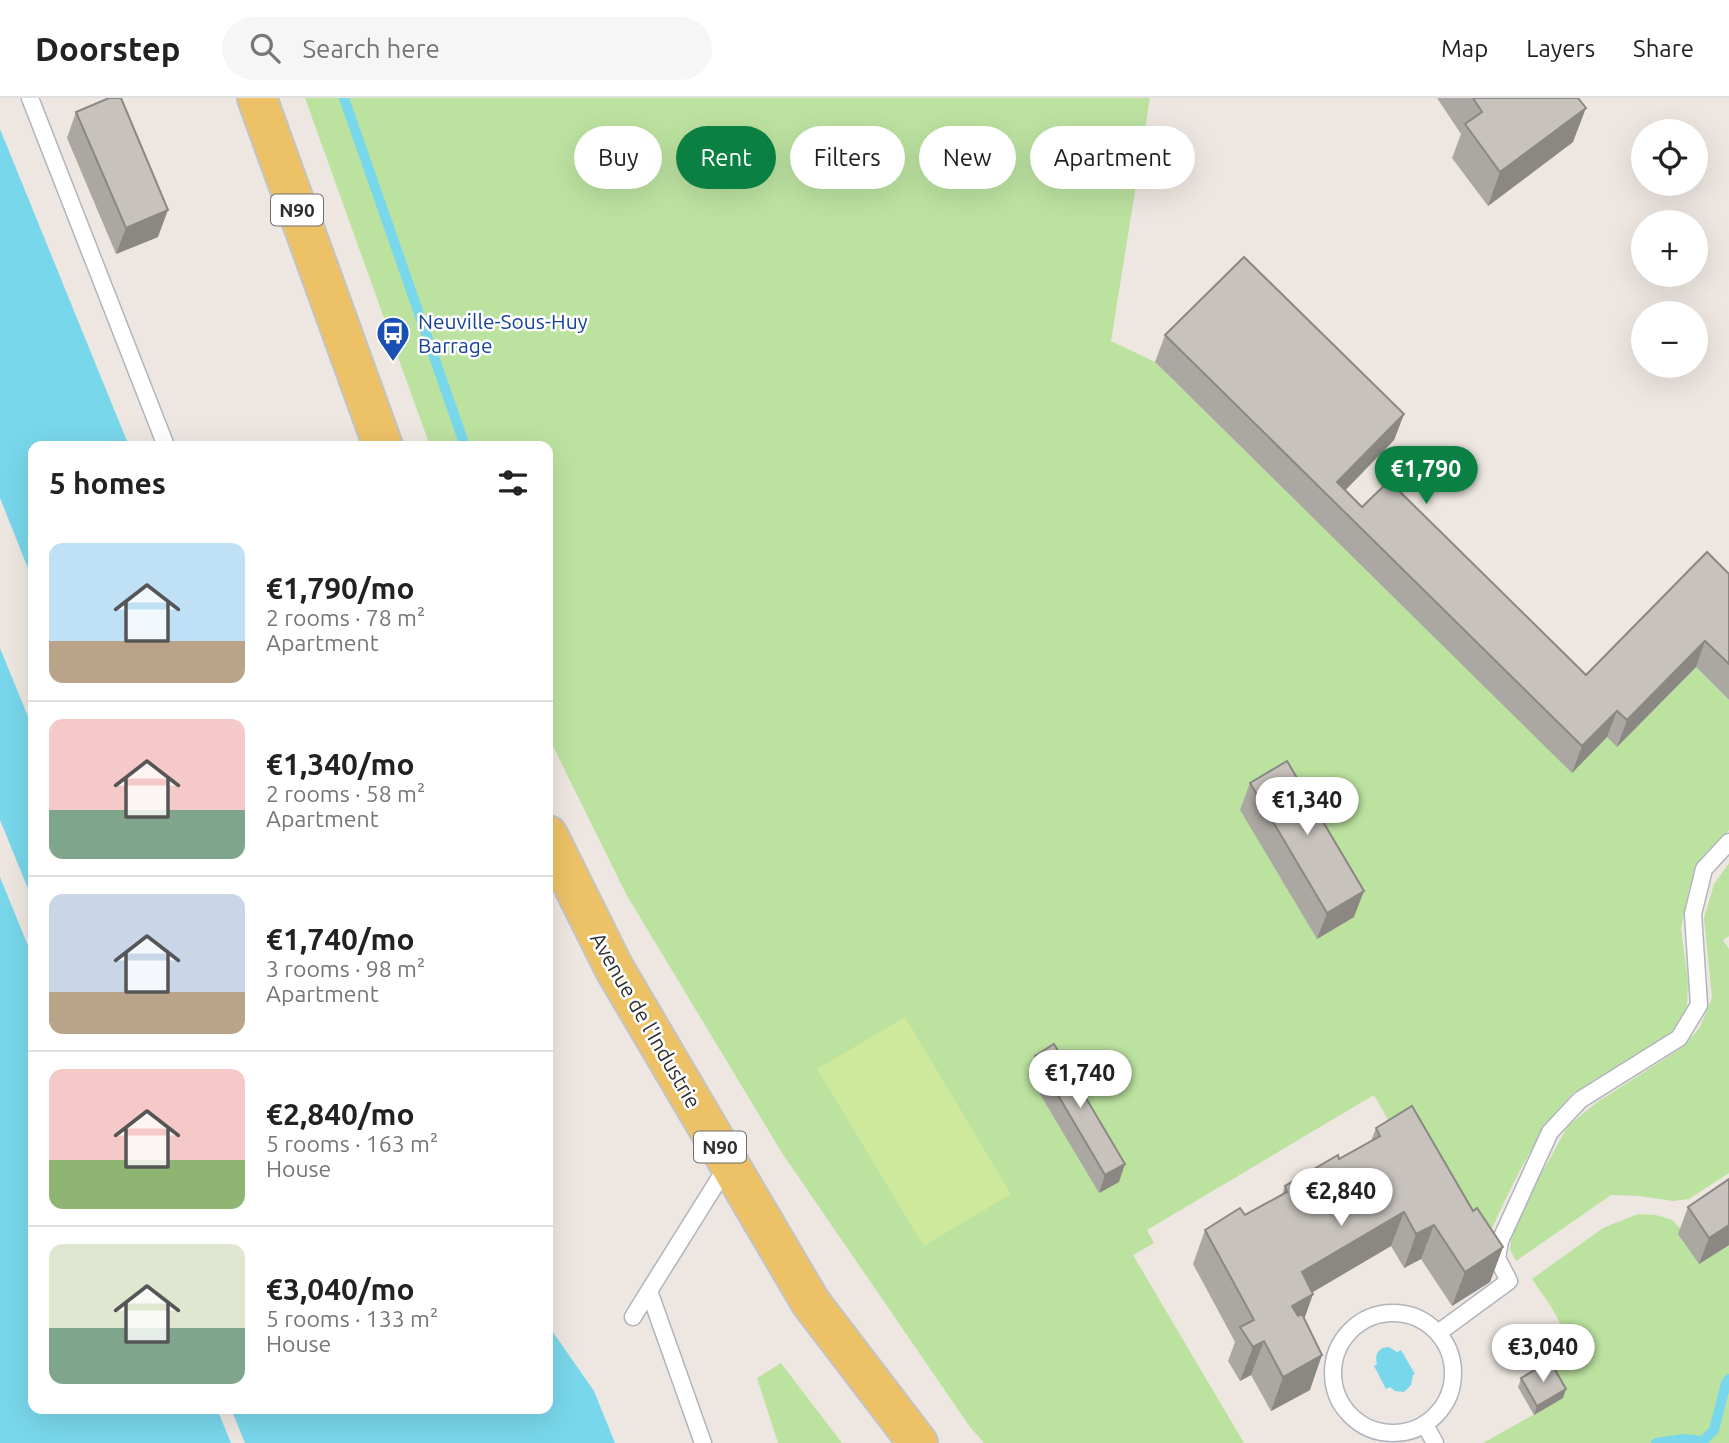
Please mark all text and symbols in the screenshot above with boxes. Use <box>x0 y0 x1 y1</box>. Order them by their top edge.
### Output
search box <box>222 17 712 80</box>
icon: search <box>246 29 284 67</box>
text: Doorstep <box>35 30 180 67</box>
text: Search here <box>302 34 440 63</box>
text: Map <box>1441 35 1488 62</box>
text: Layers <box>1526 35 1595 62</box>
text: Share <box>1633 35 1694 62</box>
map controls <box>1631 119 1708 378</box>
button: locate <box>1631 119 1708 196</box>
chip: Buy <box>574 126 662 189</box>
chip: Rent <box>676 126 776 189</box>
chip: Filters <box>790 126 905 189</box>
chip: New <box>919 126 1016 189</box>
chip: Apartment <box>1030 126 1195 189</box>
road number: N90 <box>271 194 323 226</box>
button: + <box>1631 210 1708 287</box>
button: − <box>1631 301 1708 378</box>
place label: Neuville-Sous-Huy Barrage <box>418 309 588 357</box>
bus stop icon: Neuville-Sous-Huy Barrage <box>374 314 412 363</box>
pin: €1,790 <box>1369 446 1483 506</box>
text: €1,790 <box>1391 456 1461 481</box>
icon: filters <box>494 464 532 502</box>
text: 5 homes <box>49 466 166 500</box>
icon: home <box>105 571 189 655</box>
text: €1,790/mo <box>266 571 415 605</box>
text: 2 rooms · 78 m² <box>266 605 425 630</box>
text: Apartment <box>266 630 379 655</box>
icon: home <box>105 747 189 831</box>
text: €1,340/mo <box>266 747 415 781</box>
pin: €1,340 <box>1250 778 1364 837</box>
text: 2 rooms · 58 m² <box>266 781 425 806</box>
text: €1,340 <box>1272 787 1342 812</box>
text: Apartment <box>266 806 379 831</box>
icon: home <box>105 922 189 1006</box>
text: €1,740/mo <box>266 922 415 956</box>
street label: Avenue de l'Industrie <box>586 928 706 1112</box>
text: 3 rooms · 98 m² <box>266 956 425 981</box>
text: Apartment <box>266 981 379 1006</box>
pin: €1,740 <box>1023 1051 1137 1110</box>
text: €1,740 <box>1045 1060 1115 1085</box>
icon: home <box>105 1097 189 1181</box>
text: €2,840/mo <box>266 1097 415 1131</box>
text: 5 rooms · 163 m² <box>266 1131 438 1156</box>
road number: N90 <box>694 1132 746 1162</box>
text: House <box>266 1156 331 1181</box>
pin: €2,840 <box>1284 1168 1398 1228</box>
text: €2,840 <box>1306 1178 1376 1203</box>
icon: home <box>105 1272 189 1356</box>
text: €3,040/mo <box>266 1272 415 1306</box>
text: 5 rooms · 133 m² <box>266 1306 438 1331</box>
pin: €3,040 <box>1486 1324 1600 1384</box>
text: House <box>266 1331 331 1356</box>
text: €3,040 <box>1508 1334 1578 1359</box>

